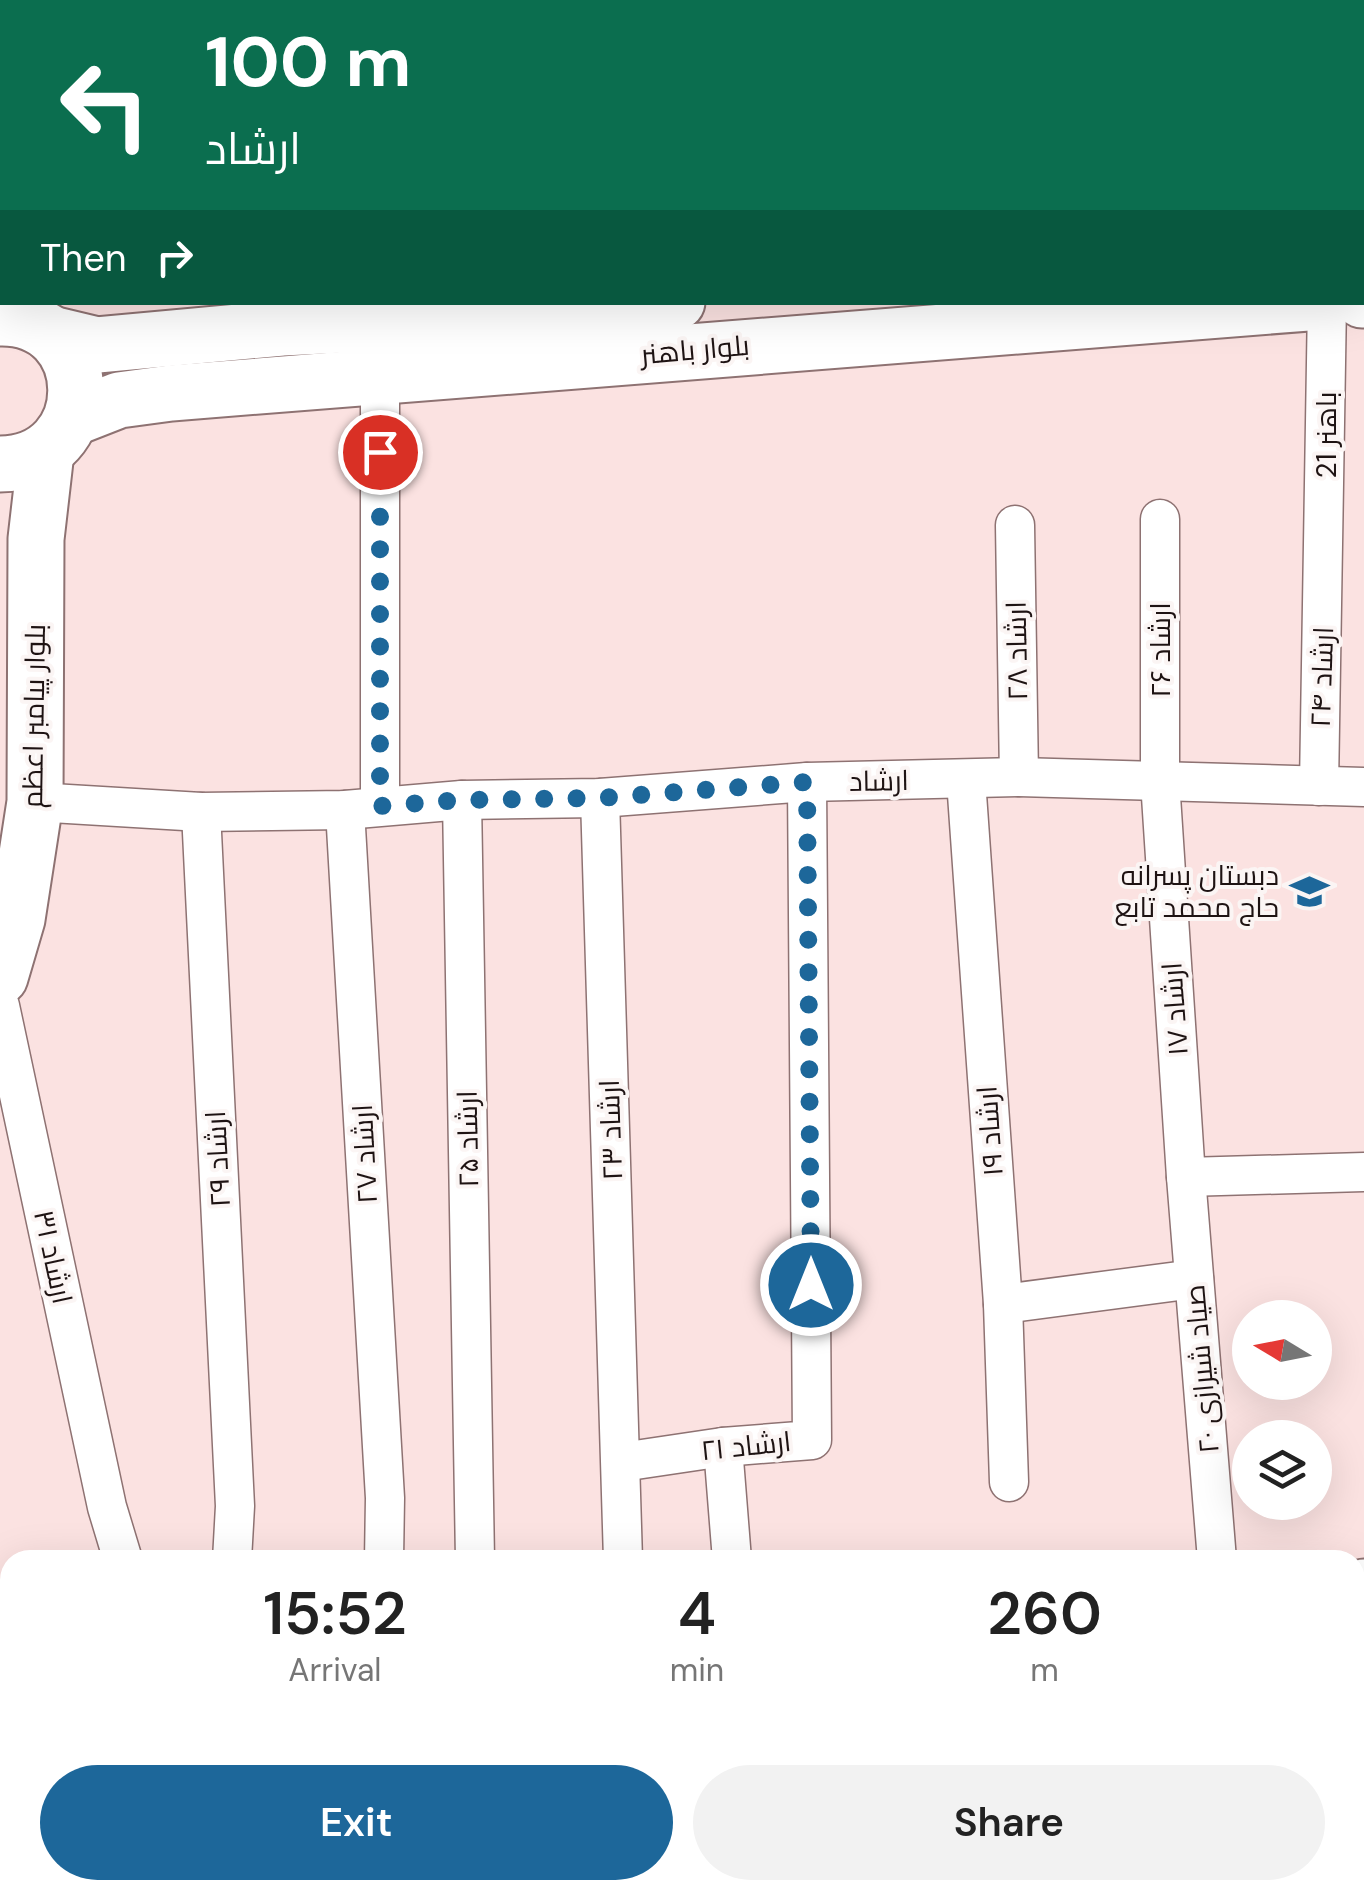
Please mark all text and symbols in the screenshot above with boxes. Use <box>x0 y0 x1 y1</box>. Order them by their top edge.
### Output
text: 100 m <box>205 17 411 108</box>
icon: left <box>40 40 170 170</box>
text: ارشاد <box>205 119 301 178</box>
icon: right <box>147 230 202 285</box>
text: Then <box>40 233 127 283</box>
street label: بلوار باهنر <box>637 327 751 373</box>
street label: باهنر 21 <box>1308 392 1345 478</box>
pin <box>338 410 423 495</box>
icon: arrive <box>353 425 408 480</box>
street label: ارشاد ۲۸ <box>998 601 1036 701</box>
street label: ارشاد ۲۶ <box>1142 602 1179 698</box>
street label: بلوار پیامبر اعظم <box>14 624 55 808</box>
street label: ارشاد ۲۴ <box>1302 626 1342 728</box>
street label: ارشاد <box>849 762 909 800</box>
place label: دبستان پسرانه حاج محمد تابع <box>1114 857 1279 926</box>
school or university icon: دبستان پسرانه حاج محمد تابع <box>1288 870 1330 912</box>
street label: ارشاد ۱۷ <box>1153 961 1197 1057</box>
street label: ارشاد ۲۳ <box>591 1079 631 1181</box>
street label: ارشاد ۱۹ <box>968 1085 1012 1177</box>
street label: ارشاد ۲۵ <box>449 1090 487 1188</box>
street label: ارشاد ۲۷ <box>344 1103 386 1205</box>
street label: ارشاد ۲۹ <box>197 1110 239 1208</box>
street label: ارشاد ۳۱ <box>25 1207 81 1307</box>
position arrow <box>759 1233 863 1337</box>
street label: صیاد شیرازی ۲۰ <box>1176 1283 1228 1455</box>
north arrow <box>1232 1300 1332 1400</box>
map controls <box>1232 1300 1332 1520</box>
button: layers <box>1232 1420 1332 1520</box>
street label: ارشاد ۲۱ <box>699 1423 793 1469</box>
text: 15:52 <box>263 1574 407 1653</box>
text: 4 <box>678 1574 716 1653</box>
text: 260 <box>987 1574 1102 1653</box>
text: Arrival <box>288 1649 381 1691</box>
text: min <box>670 1649 724 1691</box>
text: m <box>1030 1649 1059 1691</box>
button: Exit <box>40 1765 673 1880</box>
button: Share <box>693 1765 1325 1880</box>

